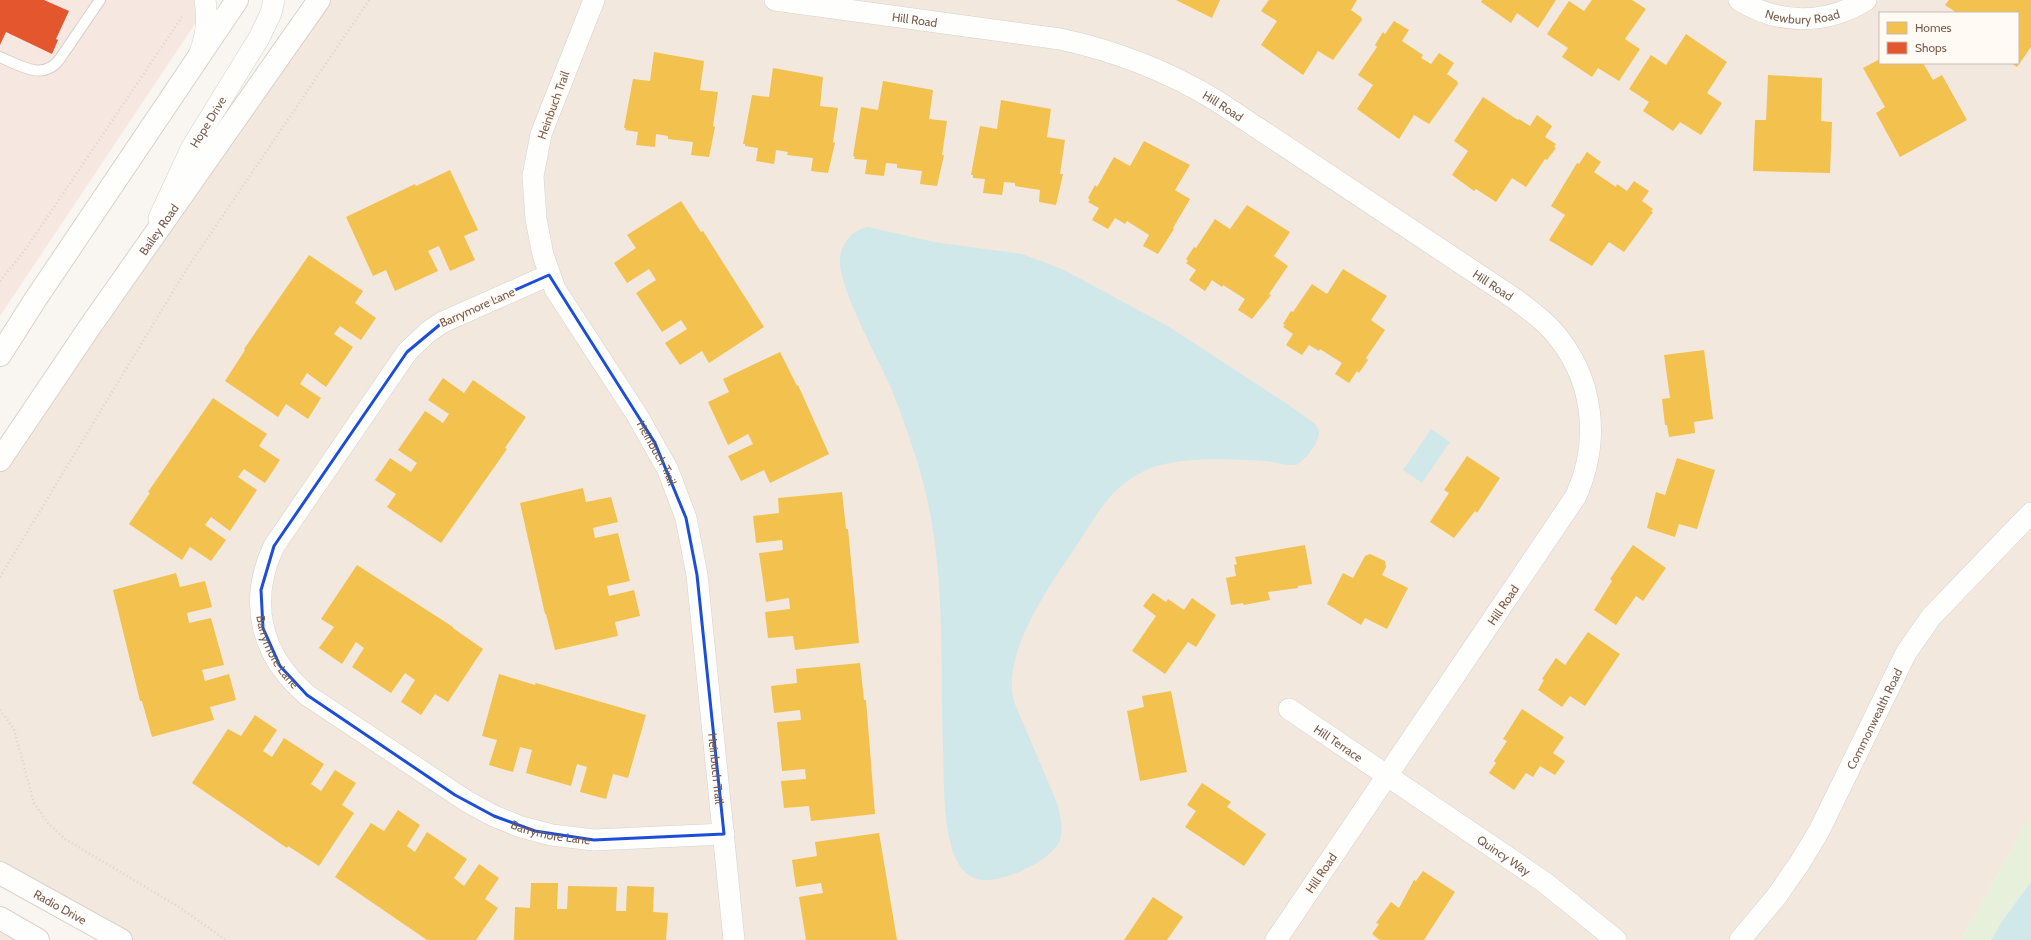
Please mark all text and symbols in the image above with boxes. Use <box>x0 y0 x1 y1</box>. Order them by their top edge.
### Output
street label: Newbury Road <box>1764 6 1841 26</box>
street label: Hill Road <box>891 9 938 30</box>
legend <box>1879 12 2019 64</box>
text: Homes <box>1915 20 1952 35</box>
text: Shops <box>1915 40 1947 55</box>
street label: Heinbuch Trail <box>534 69 572 141</box>
street label: Hill Road <box>1200 87 1246 124</box>
street label: Hope Drive <box>186 93 229 150</box>
street label: Bailey Road <box>135 201 181 258</box>
street label: Hill Road <box>1470 266 1516 303</box>
street label: Barrymore Lane <box>437 284 517 330</box>
street label: Heinbuch Trail <box>634 418 681 487</box>
street label: Hill Road <box>1484 582 1522 628</box>
street label: Barrymore Lane <box>254 614 303 691</box>
street label: Commonwealth Road <box>1843 666 1905 772</box>
street label: Hill Terrace <box>1311 721 1366 765</box>
street label: Heinbuch Trail <box>706 732 728 805</box>
street label: Barrymore Lane <box>509 816 591 847</box>
street label: Quincy Way <box>1475 832 1534 878</box>
street label: Hill Road <box>1302 850 1340 896</box>
street label: Radio Drive <box>31 886 90 927</box>

